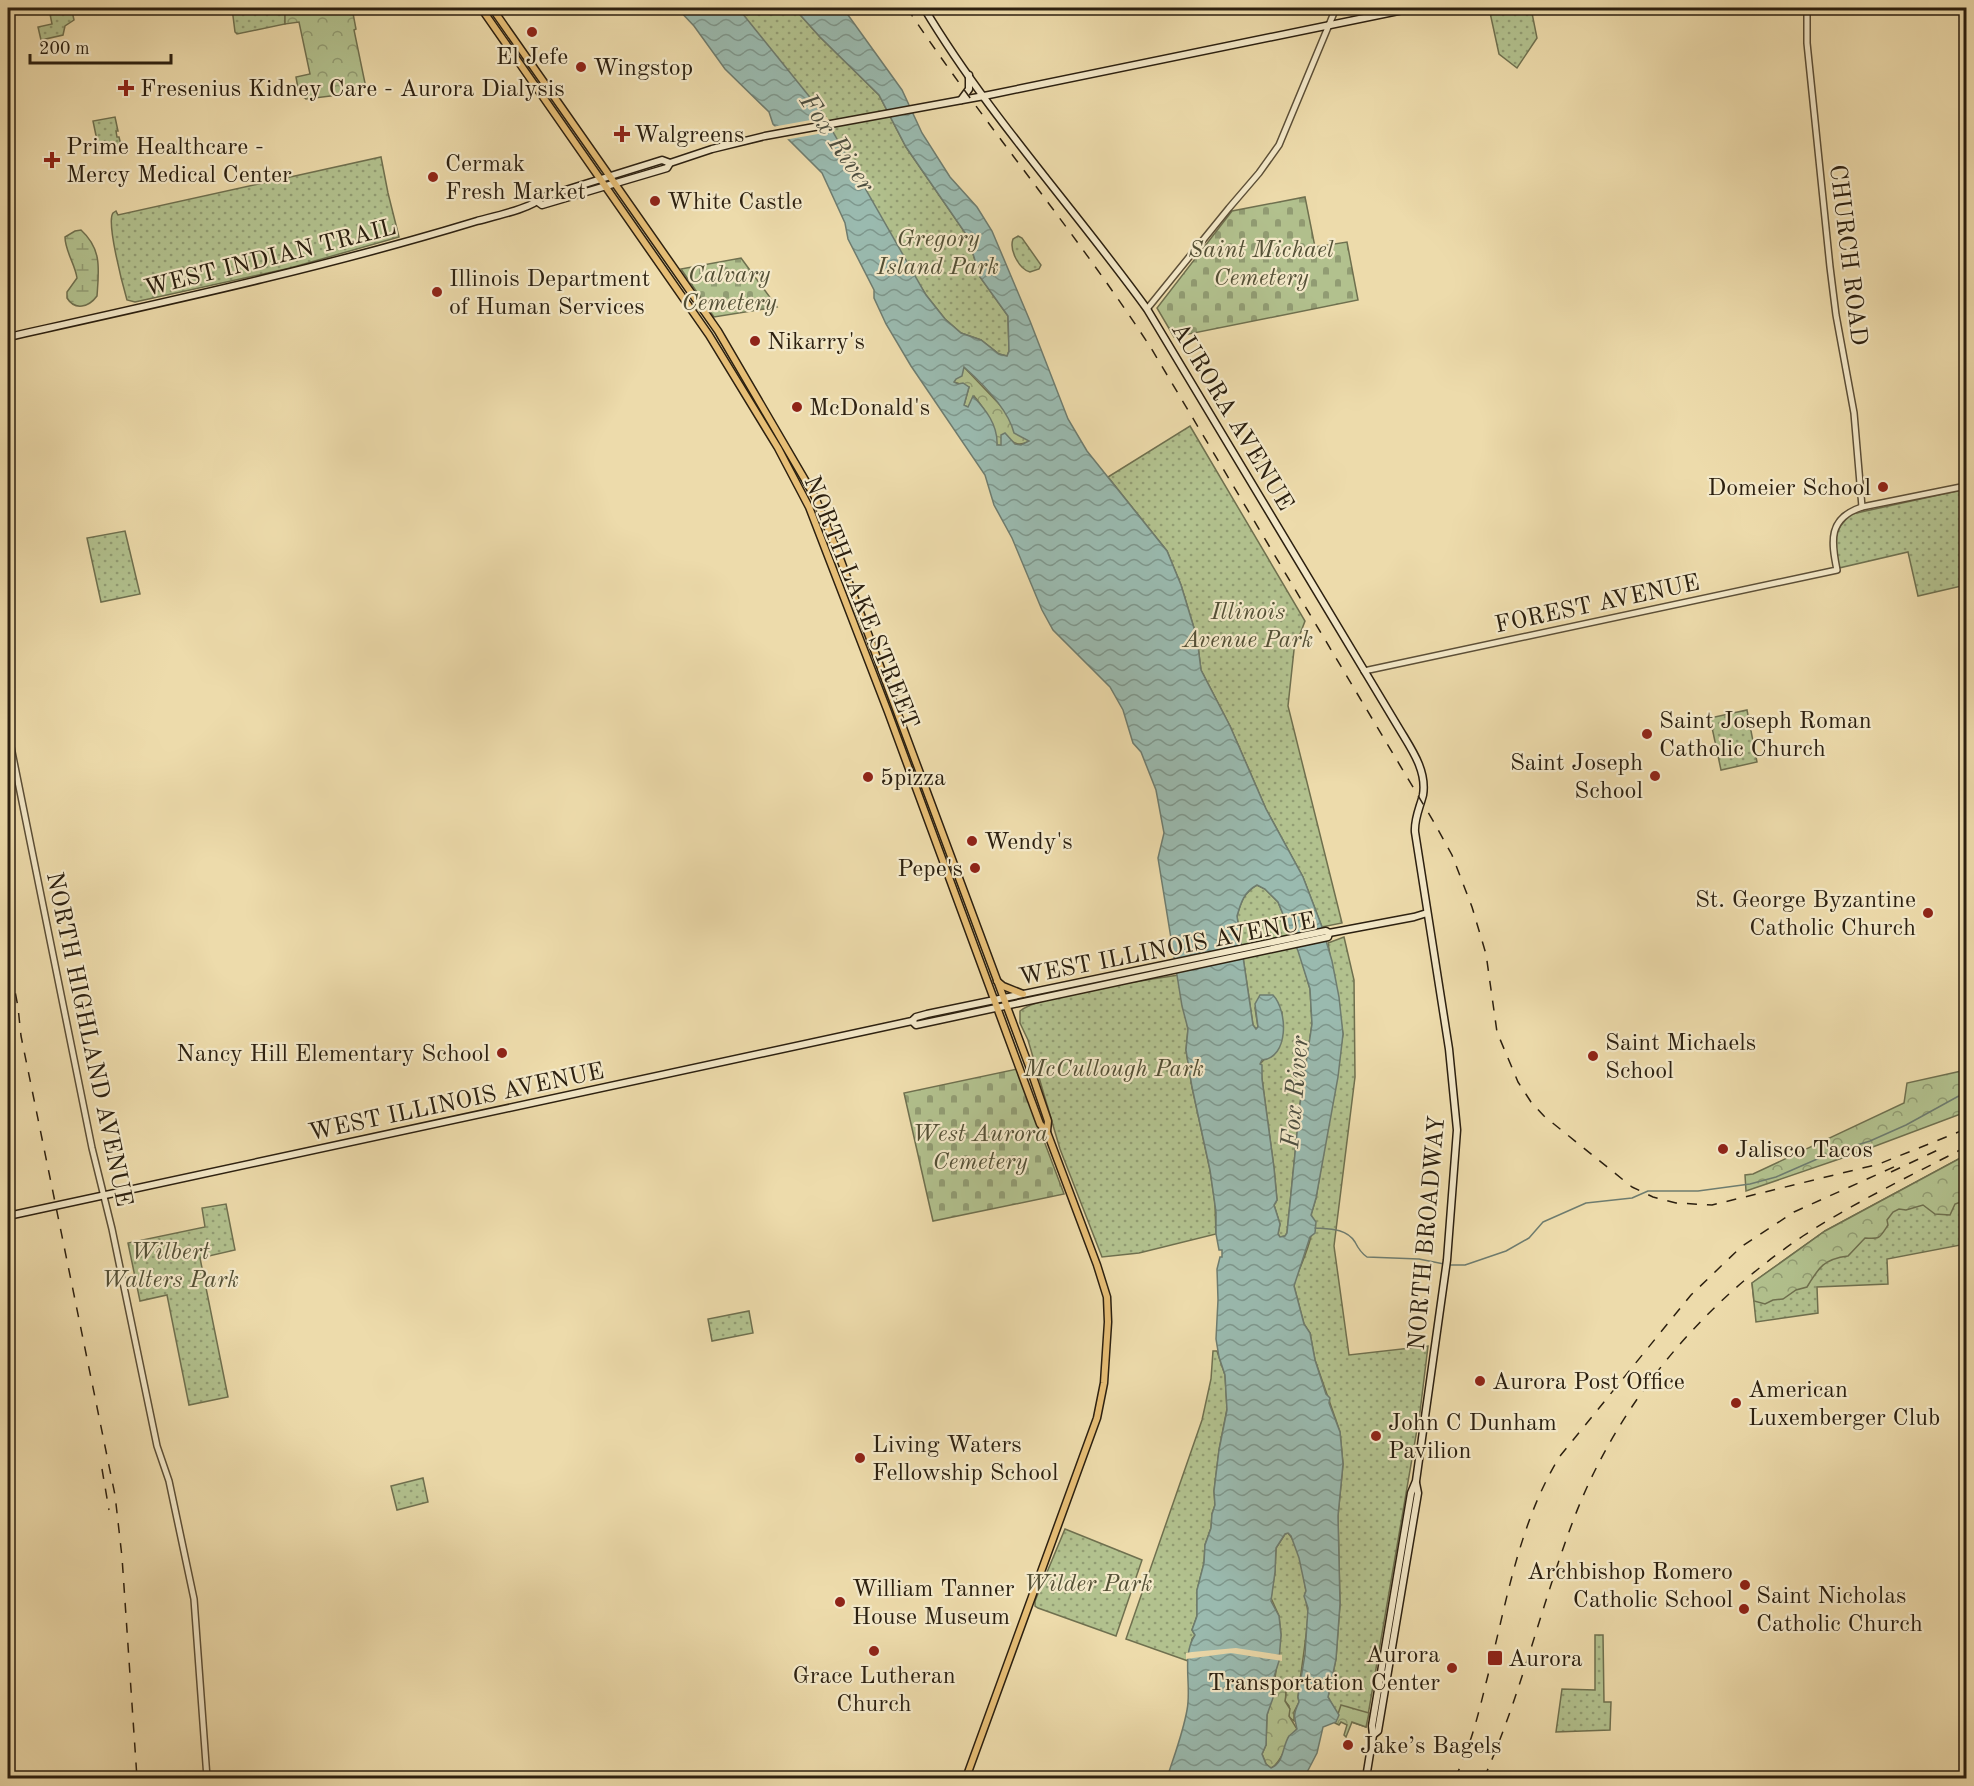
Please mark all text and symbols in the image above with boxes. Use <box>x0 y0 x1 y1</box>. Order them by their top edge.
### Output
marker: El Jefe <box>525 25 539 39</box>
scale bar <box>30 27 171 65</box>
text: 200 m <box>39 40 90 58</box>
place label: El Jefe <box>496 46 568 70</box>
place label: Wingstop <box>593 57 693 81</box>
marker: Wingstop <box>574 60 588 74</box>
place label: Fresenius Kidney Care - Aurora Dialysis <box>140 78 565 102</box>
marker: Fresenius Kidney Care - Aurora Dialysis <box>117 79 135 97</box>
water label: Fox River <box>794 88 879 198</box>
place label: Walgreens <box>634 124 744 148</box>
marker: Walgreens <box>615 127 629 141</box>
place label: Prime Healthcare - Mercy Medical Center <box>66 136 292 188</box>
marker: Prime Healthcare - Mercy Medical Center <box>43 151 61 169</box>
place label: Cermak Fresh Market <box>445 153 586 205</box>
street label: CHURCH ROAD <box>1824 163 1870 347</box>
marker: Cermak Fresh Market <box>426 170 440 184</box>
place label: White Castle <box>667 191 803 215</box>
marker: White Castle <box>648 194 662 208</box>
street label: WEST INDIAN TRAIL <box>142 216 399 302</box>
park label: Gregory Island Park <box>876 228 999 280</box>
park label: Saint Michael Cemetery <box>1188 239 1334 291</box>
park label: Calvary Cemetery <box>681 264 777 316</box>
place label: Illinois Department of Human Services <box>449 268 650 320</box>
marker: Illinois Department of Human Services <box>430 285 444 299</box>
street label: AURORA AVENUE <box>1166 319 1297 515</box>
place label: Nikarry's <box>767 331 865 355</box>
marker: Nikarry's <box>748 334 762 348</box>
place label: McDonald's <box>809 397 930 421</box>
marker: McDonald's <box>790 400 804 414</box>
street label: NORTH LAKE STREET <box>798 473 922 733</box>
place label: Domeier School <box>1708 477 1871 501</box>
marker: Domeier School <box>1876 480 1890 494</box>
street label: FOREST AVENUE <box>1493 572 1702 638</box>
park label: Illinois Avenue Park <box>1181 601 1313 653</box>
place label: Saint Joseph Roman Catholic Church <box>1659 710 1872 762</box>
marker: Saint Joseph Roman Catholic Church <box>1640 727 1654 741</box>
place label: Saint Joseph School <box>1510 752 1643 804</box>
place label: 5pizza <box>880 767 946 791</box>
marker: Saint Joseph School <box>1648 769 1662 783</box>
marker: 5pizza <box>861 770 875 784</box>
place label: Wendy's <box>984 831 1073 855</box>
marker: Wendy's <box>965 834 979 848</box>
place label: Pepe's <box>897 858 963 882</box>
marker: Pepe's <box>968 861 982 875</box>
street label: NORTH HIGHLAND AVENUE <box>41 870 135 1209</box>
place label: St. George Byzantine Catholic Church <box>1695 889 1916 941</box>
marker: St. George Byzantine Catholic Church <box>1921 906 1935 920</box>
street label: WEST ILLINOIS AVENUE <box>1017 909 1318 991</box>
place label: Saint Michaels School <box>1605 1032 1756 1084</box>
water label: Fox River <box>1278 1034 1314 1150</box>
place label: Nancy Hill Elementary School <box>176 1043 490 1067</box>
marker: Nancy Hill Elementary School <box>495 1046 509 1060</box>
marker: Saint Michaels School <box>1586 1049 1600 1063</box>
park label: McCullough Park <box>1023 1058 1204 1082</box>
street label: WEST ILLINOIS AVENUE <box>306 1060 606 1146</box>
street label: NORTH BROADWAY <box>1406 1115 1450 1351</box>
park label: West Aurora Cemetery <box>912 1123 1048 1175</box>
place label: Jalisco Tacos <box>1735 1139 1873 1163</box>
marker: Jalisco Tacos <box>1716 1142 1730 1156</box>
park label: Wilbert Walters Park <box>101 1241 239 1293</box>
place label: Aurora Post Office <box>1492 1371 1685 1395</box>
marker: Aurora Post Office <box>1473 1374 1487 1388</box>
place label: American Luxemberger Club <box>1748 1379 1940 1431</box>
marker: American Luxemberger Club <box>1729 1396 1743 1410</box>
place label: John C Dunham Pavilion <box>1388 1412 1557 1464</box>
marker: John C Dunham Pavilion <box>1369 1429 1383 1443</box>
place label: Living Waters Fellowship School <box>872 1434 1058 1486</box>
marker: Living Waters Fellowship School <box>853 1451 867 1465</box>
place label: Archbishop Romero Catholic School <box>1527 1561 1733 1613</box>
park label: Wilder Park <box>1023 1573 1153 1597</box>
place label: William Tanner House Museum <box>852 1578 1015 1630</box>
marker: Archbishop Romero Catholic School <box>1738 1578 1752 1592</box>
place label: Saint Nicholas Catholic Church <box>1756 1585 1923 1637</box>
marker: William Tanner House Museum <box>833 1595 847 1609</box>
marker: Saint Nicholas Catholic Church <box>1737 1602 1751 1616</box>
marker: Grace Lutheran Church <box>867 1644 881 1658</box>
place label: Aurora Transportation Center <box>1208 1644 1440 1696</box>
place label: Aurora <box>1508 1648 1583 1672</box>
marker: Aurora <box>1486 1649 1504 1667</box>
marker: Aurora Transportation Center <box>1445 1661 1459 1675</box>
place label: Grace Lutheran Church <box>792 1665 956 1717</box>
place label: Jake’s Bagels <box>1360 1735 1502 1759</box>
marker: Jake’s Bagels <box>1341 1738 1355 1752</box>

